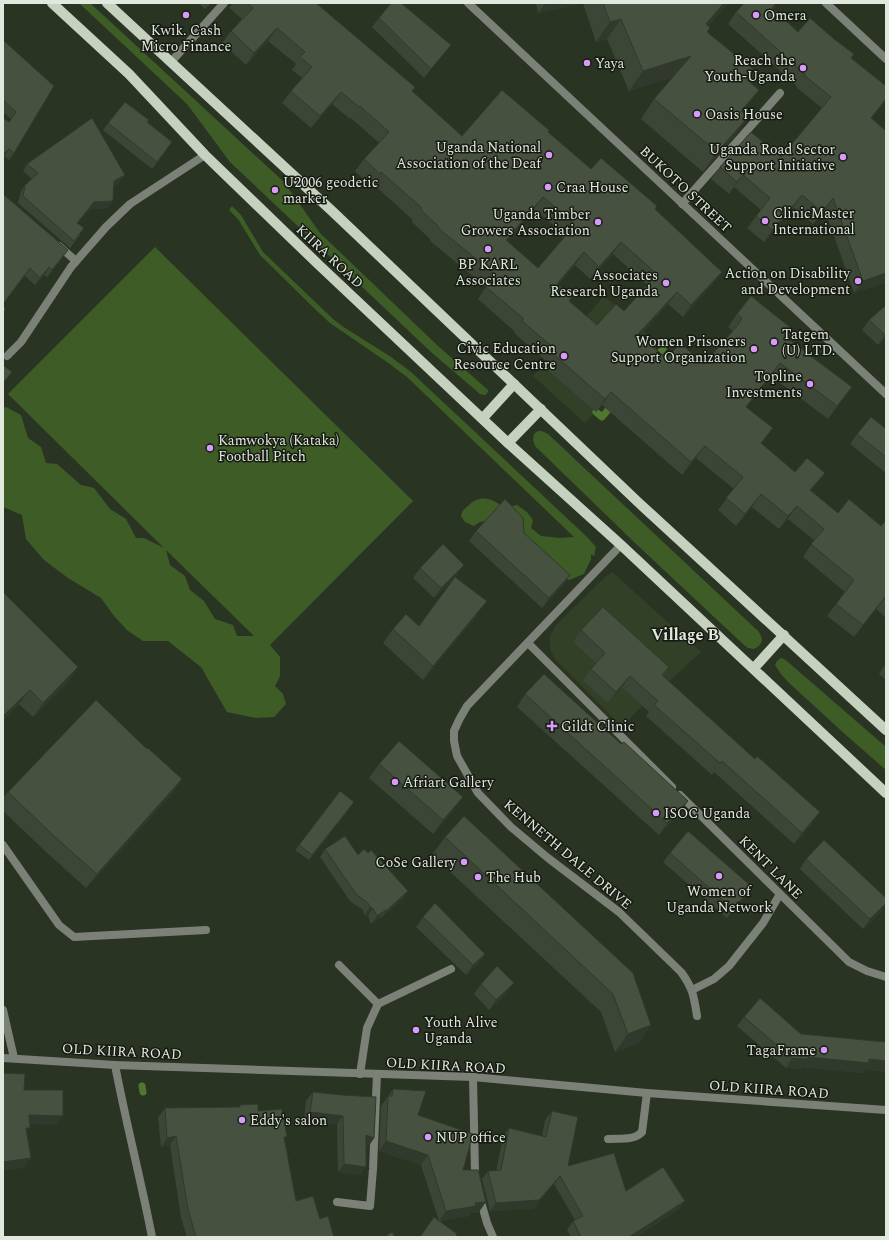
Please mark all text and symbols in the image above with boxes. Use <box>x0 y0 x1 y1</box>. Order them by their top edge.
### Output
place label: Omera <box>764 5 807 26</box>
marker: Kwik. Cash Micro Finance <box>181 10 191 20</box>
marker: Omera <box>751 10 761 20</box>
place label: Kwik. Cash Micro Finance <box>141 20 231 57</box>
place label: Reach the Youth-Uganda <box>704 50 795 87</box>
place label: Yaya <box>595 53 625 74</box>
marker: Yaya <box>582 58 592 68</box>
marker: Reach the Youth-Uganda <box>798 63 808 73</box>
place label: Oasis House <box>705 104 783 125</box>
marker: Oasis House <box>692 109 702 119</box>
place label: Uganda National Association of the Deaf <box>396 137 542 174</box>
place label: Uganda Road Sector Support Initiative <box>709 139 835 176</box>
street label: BUKOTO STREET <box>635 141 736 238</box>
marker: Uganda National Association of the Deaf <box>544 150 554 160</box>
marker: Uganda Road Sector Support Initiative <box>838 152 848 162</box>
place label: U2006 geodetic marker <box>283 172 379 209</box>
place label: Craa House <box>556 177 629 198</box>
marker: Craa House <box>543 182 553 192</box>
marker: U2006 geodetic marker <box>270 185 280 195</box>
place label: ClinicMaster International <box>773 203 855 240</box>
place label: Uganda Timber Growers Association <box>461 204 590 241</box>
marker: ClinicMaster International <box>760 216 770 226</box>
marker: Uganda Timber Growers Association <box>593 217 603 227</box>
street label: KIIRA ROAD <box>291 219 368 293</box>
marker: BP KARL Associates <box>483 244 493 254</box>
place label: BP KARL Associates <box>455 254 521 291</box>
place label: Action on Disability and Development <box>725 263 851 300</box>
place label: Associates Research Uganda <box>550 265 658 302</box>
marker: Action on Disability and Development <box>853 276 863 286</box>
marker: Associates Research Uganda <box>661 278 671 288</box>
place label: Tatgem (U) LTD. <box>782 324 835 361</box>
place label: Women Prisoners Support Organization <box>611 331 746 368</box>
marker: Tatgem (U) LTD. <box>769 337 779 347</box>
place label: Civic Education Resource Centre <box>453 338 556 375</box>
marker: Women Prisoners Support Organization <box>749 344 759 354</box>
marker: Civic Education Resource Centre <box>559 351 569 361</box>
place label: Topline Investments <box>726 366 802 403</box>
marker: Topline Investments <box>805 379 815 389</box>
place label: Kamwokya (Kataka) Football Pitch <box>218 430 339 467</box>
marker: Kamwokya (Kataka) Football Pitch <box>205 443 215 453</box>
district label: Village B <box>651 623 719 647</box>
place label: Gildt Clinic <box>561 716 635 737</box>
marker: Gildt Clinic <box>546 720 558 732</box>
place label: Afriart Gallery <box>403 772 495 793</box>
marker: Afriart Gallery <box>390 777 400 787</box>
street label: KENNETH DALE DRIVE <box>499 794 636 914</box>
place label: ISOC Uganda <box>664 803 750 824</box>
marker: ISOC Uganda <box>651 808 661 818</box>
street label: KENT LANE <box>734 831 807 904</box>
place label: CoSe Gallery <box>375 852 457 873</box>
marker: CoSe Gallery <box>459 857 469 867</box>
place label: The Hub <box>486 867 541 888</box>
marker: Women of Uganda Network <box>714 871 724 881</box>
marker: The Hub <box>473 872 483 882</box>
place label: Women of Uganda Network <box>666 881 772 918</box>
place label: Youth Alive Uganda <box>424 1012 498 1049</box>
marker: Youth Alive Uganda <box>411 1025 421 1035</box>
street label: OLD KIIRA ROAD <box>61 1038 182 1065</box>
place label: TagaFrame <box>746 1040 816 1061</box>
marker: TagaFrame <box>819 1045 829 1055</box>
street label: OLD KIIRA ROAD <box>385 1052 506 1079</box>
street label: OLD KIIRA ROAD <box>708 1075 830 1104</box>
place label: Eddy's salon <box>250 1110 327 1131</box>
marker: Eddy's salon <box>237 1115 247 1125</box>
place label: NUP office <box>436 1127 506 1148</box>
marker: NUP office <box>423 1132 433 1142</box>

